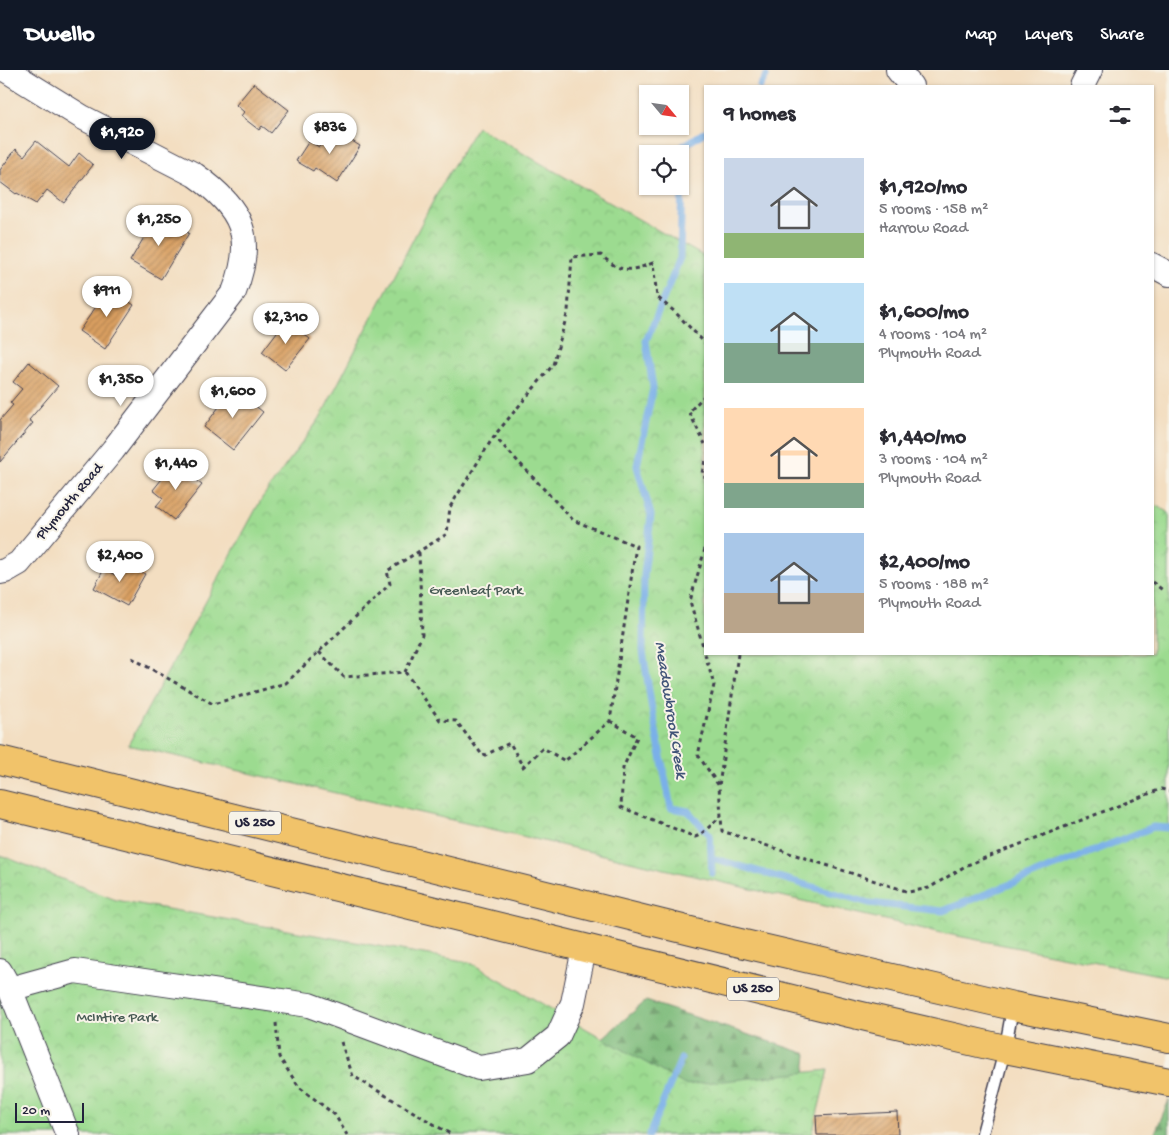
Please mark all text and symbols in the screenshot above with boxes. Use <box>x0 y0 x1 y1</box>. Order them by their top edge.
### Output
text: Dwello <box>25 21 95 50</box>
text: Map <box>965 25 997 46</box>
text: Layers <box>1025 25 1072 46</box>
text: Share <box>1100 25 1144 46</box>
north arrow <box>639 85 689 135</box>
map controls <box>639 85 689 195</box>
icon: filters <box>1106 101 1134 129</box>
text: 9 homes <box>724 103 795 128</box>
pin: $836 <box>300 112 360 155</box>
pin: $1,920 <box>81 118 163 160</box>
text: $836 <box>314 119 346 138</box>
text: $1,920 <box>100 124 144 143</box>
button: locate <box>639 145 689 195</box>
text: $1,920/mo <box>879 176 967 201</box>
icon: home <box>764 178 824 238</box>
text: 5 rooms · 158 m² <box>879 201 988 220</box>
pin: $1,250 <box>118 204 200 247</box>
text: $1,250 <box>137 211 181 230</box>
text: Harrow Road <box>879 220 968 239</box>
pin: $911 <box>77 276 137 318</box>
text: $911 <box>93 282 121 301</box>
text: $1,600/mo <box>879 301 969 326</box>
pin: $2,310 <box>245 302 327 345</box>
icon: home <box>764 303 824 363</box>
text: $2,310 <box>264 309 308 328</box>
text: 4 rooms · 104 m² <box>879 326 987 345</box>
text: Plymouth Road <box>879 345 980 364</box>
pin: $1,350 <box>80 364 162 407</box>
text: $1,350 <box>99 371 143 390</box>
pin: $1,600 <box>192 376 274 419</box>
text: $1,600 <box>211 383 255 402</box>
text: $1,440/mo <box>879 426 966 451</box>
icon: home <box>764 428 824 488</box>
pin: $1,440 <box>135 448 217 491</box>
text: 3 rooms · 104 m² <box>879 451 988 470</box>
text: $1,440 <box>155 455 197 474</box>
street label: Plymouth Road <box>32 459 108 545</box>
text: Plymouth Road <box>879 470 980 489</box>
pin: $2,400 <box>79 540 161 583</box>
text: $2,400 <box>97 547 143 566</box>
text: $2,400/mo <box>879 551 970 576</box>
icon: home <box>764 553 824 613</box>
text: 5 rooms · 188 m² <box>879 576 989 595</box>
park label: Greenleaf Park <box>429 582 524 600</box>
text: Plymouth Road <box>879 595 980 614</box>
water label: Meadowbrook Creek <box>649 640 689 781</box>
road number: US 250 <box>229 811 281 834</box>
road number: US 250 <box>727 978 779 1001</box>
park label: McIntire Park <box>77 1009 159 1027</box>
scale bar <box>15 1100 84 1123</box>
text: 20 m <box>22 1103 50 1120</box>

